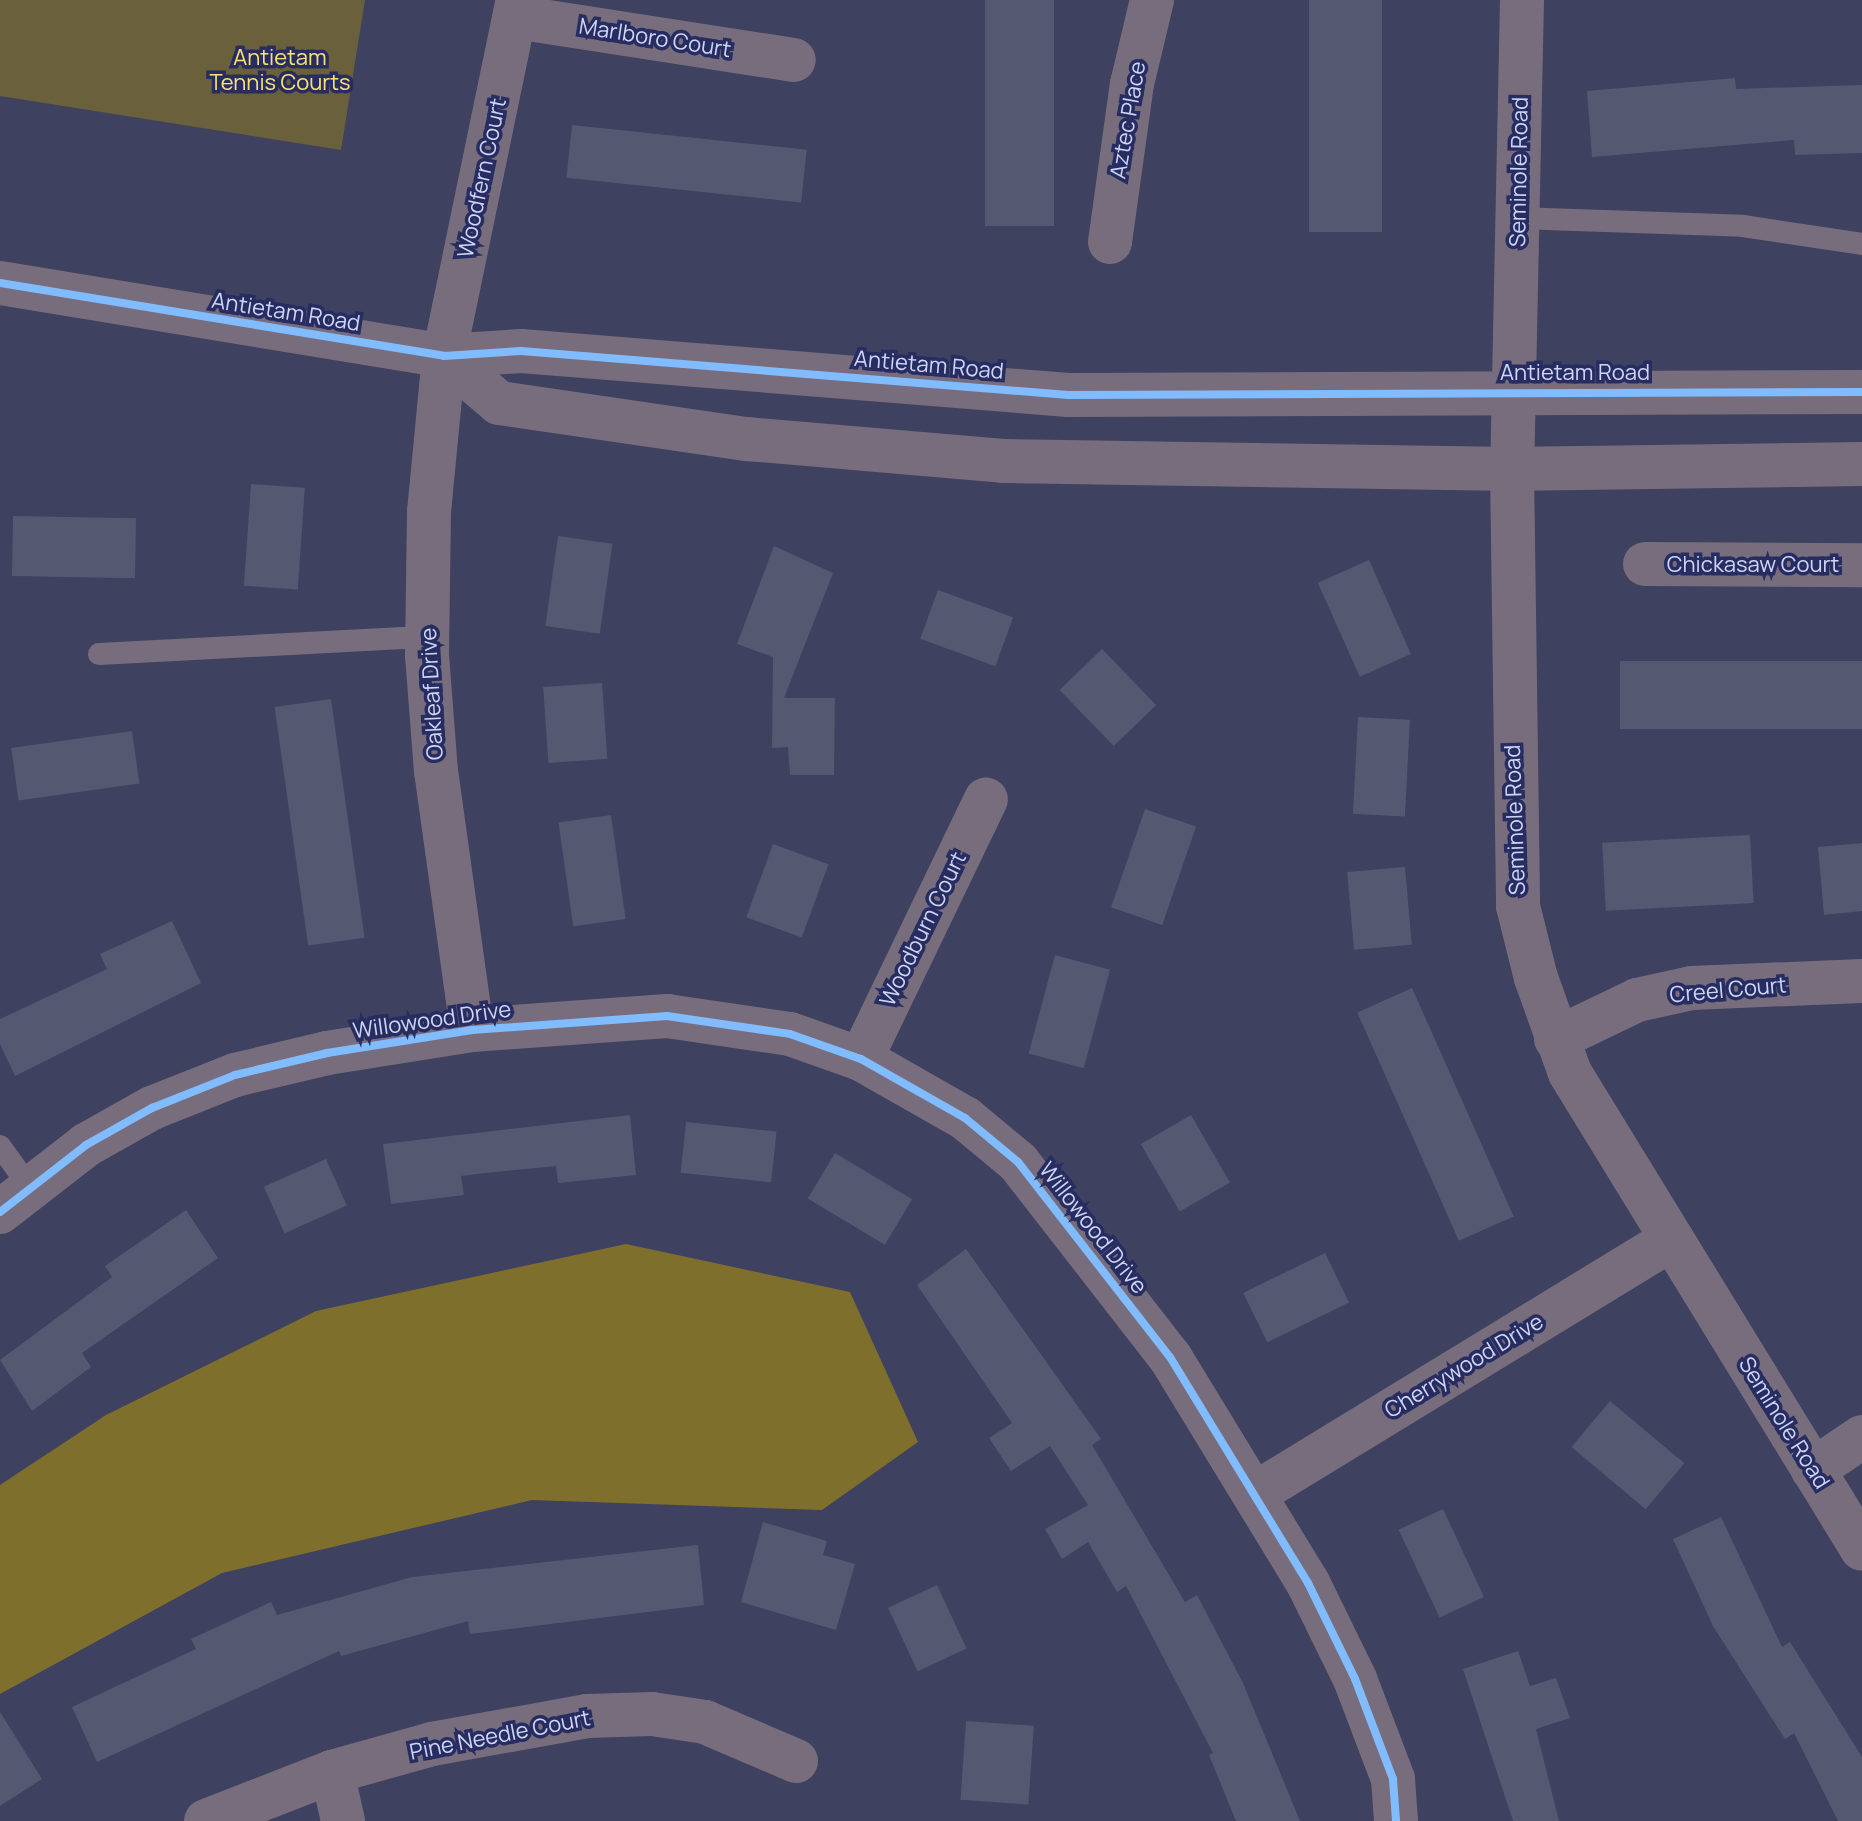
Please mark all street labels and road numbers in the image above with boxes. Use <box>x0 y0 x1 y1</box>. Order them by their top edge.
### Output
street label: Marlboro Court <box>577 13 733 63</box>
street label: Aztec Place <box>1105 59 1151 181</box>
street label: Woodfern Court <box>452 96 512 260</box>
street label: Seminole Road <box>1504 97 1534 247</box>
street label: Antietam Road <box>210 287 362 337</box>
street label: Antietam Road <box>853 345 1005 385</box>
street label: Antietam Road <box>1500 360 1650 386</box>
street label: Chickasaw Court <box>1667 552 1839 578</box>
street label: Oakleaf Drive <box>415 627 449 761</box>
street label: Seminole Road <box>1499 744 1531 896</box>
street label: Woodburn Court <box>874 848 972 1010</box>
street label: Creel Court <box>1668 972 1788 1008</box>
street label: Willowood Drive <box>351 996 513 1044</box>
street label: Willowood Drive <box>1034 1157 1152 1299</box>
street label: Cherrywood Drive <box>1380 1308 1548 1424</box>
street label: Seminole Road <box>1733 1352 1835 1494</box>
street label: Pine Needle Court <box>407 1705 593 1765</box>

